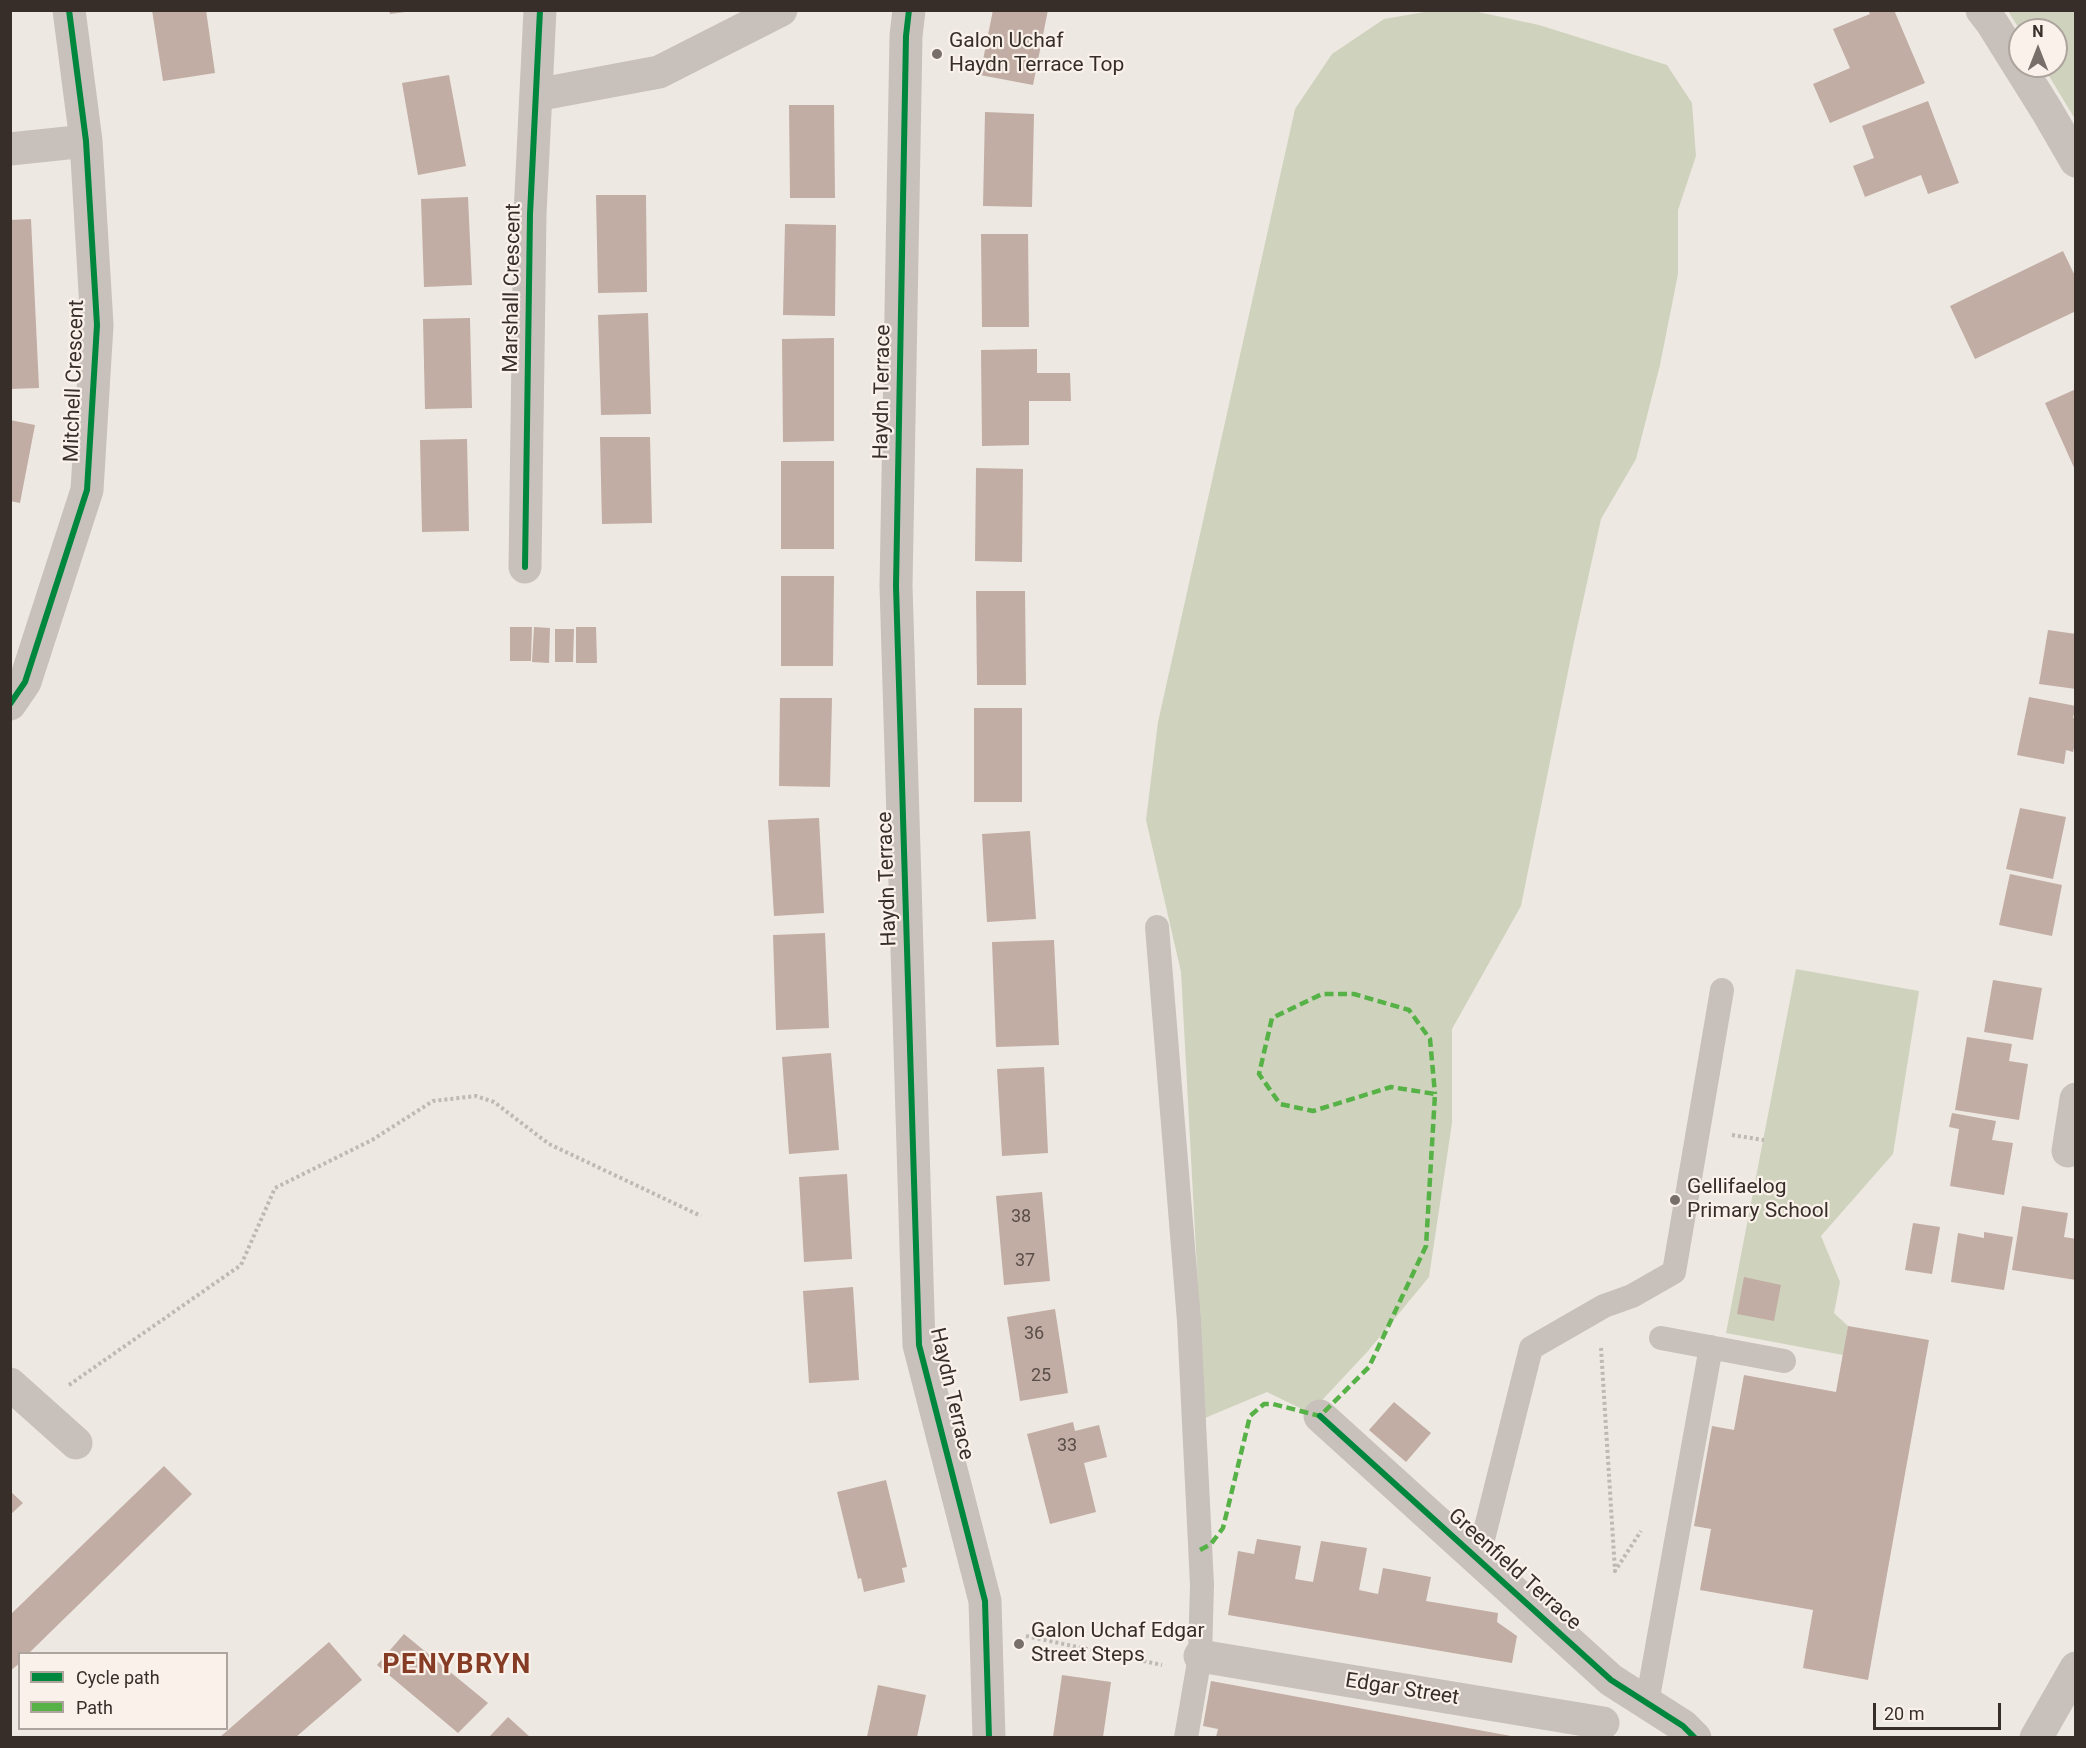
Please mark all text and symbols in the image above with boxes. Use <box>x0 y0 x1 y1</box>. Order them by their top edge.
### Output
north arrow <box>2008 18 2068 78</box>
text: N <box>2032 22 2044 41</box>
place label: Galon Uchaf Haydn Terrace Top <box>949 29 1124 79</box>
marker: Galon Uchaf Haydn Terrace Top <box>930 47 944 61</box>
street label: Marshall Crescent <box>499 203 527 373</box>
street label: Mitchell Crescent <box>60 299 90 463</box>
street label: Haydn Terrace <box>869 324 897 460</box>
street label: Haydn Terrace <box>873 811 903 947</box>
place label: Gellifaelog Primary School <box>1687 1175 1829 1225</box>
marker: Gellifaelog Primary School <box>1668 1193 1682 1207</box>
house number: 38 <box>1011 1206 1031 1228</box>
house number: 37 <box>1015 1250 1035 1272</box>
house number: 36 <box>1024 1323 1044 1345</box>
street label: Haydn Terrace <box>924 1326 978 1462</box>
house number: 25 <box>1031 1365 1051 1387</box>
house number: 33 <box>1057 1435 1077 1457</box>
street label: Greenfield Terrace <box>1442 1504 1586 1636</box>
place label: Galon Uchaf Edgar Street Steps <box>1031 1619 1205 1669</box>
marker: Galon Uchaf Edgar Street Steps <box>1012 1637 1026 1651</box>
district label: PENYBRYN <box>382 1650 532 1682</box>
legend <box>18 1652 228 1730</box>
text: Cycle path <box>76 1667 160 1688</box>
street label: Edgar Street <box>1343 1669 1461 1711</box>
scale bar <box>1876 1691 2004 1729</box>
text: Path <box>76 1697 113 1718</box>
text: 20 m <box>1884 1703 1924 1724</box>

